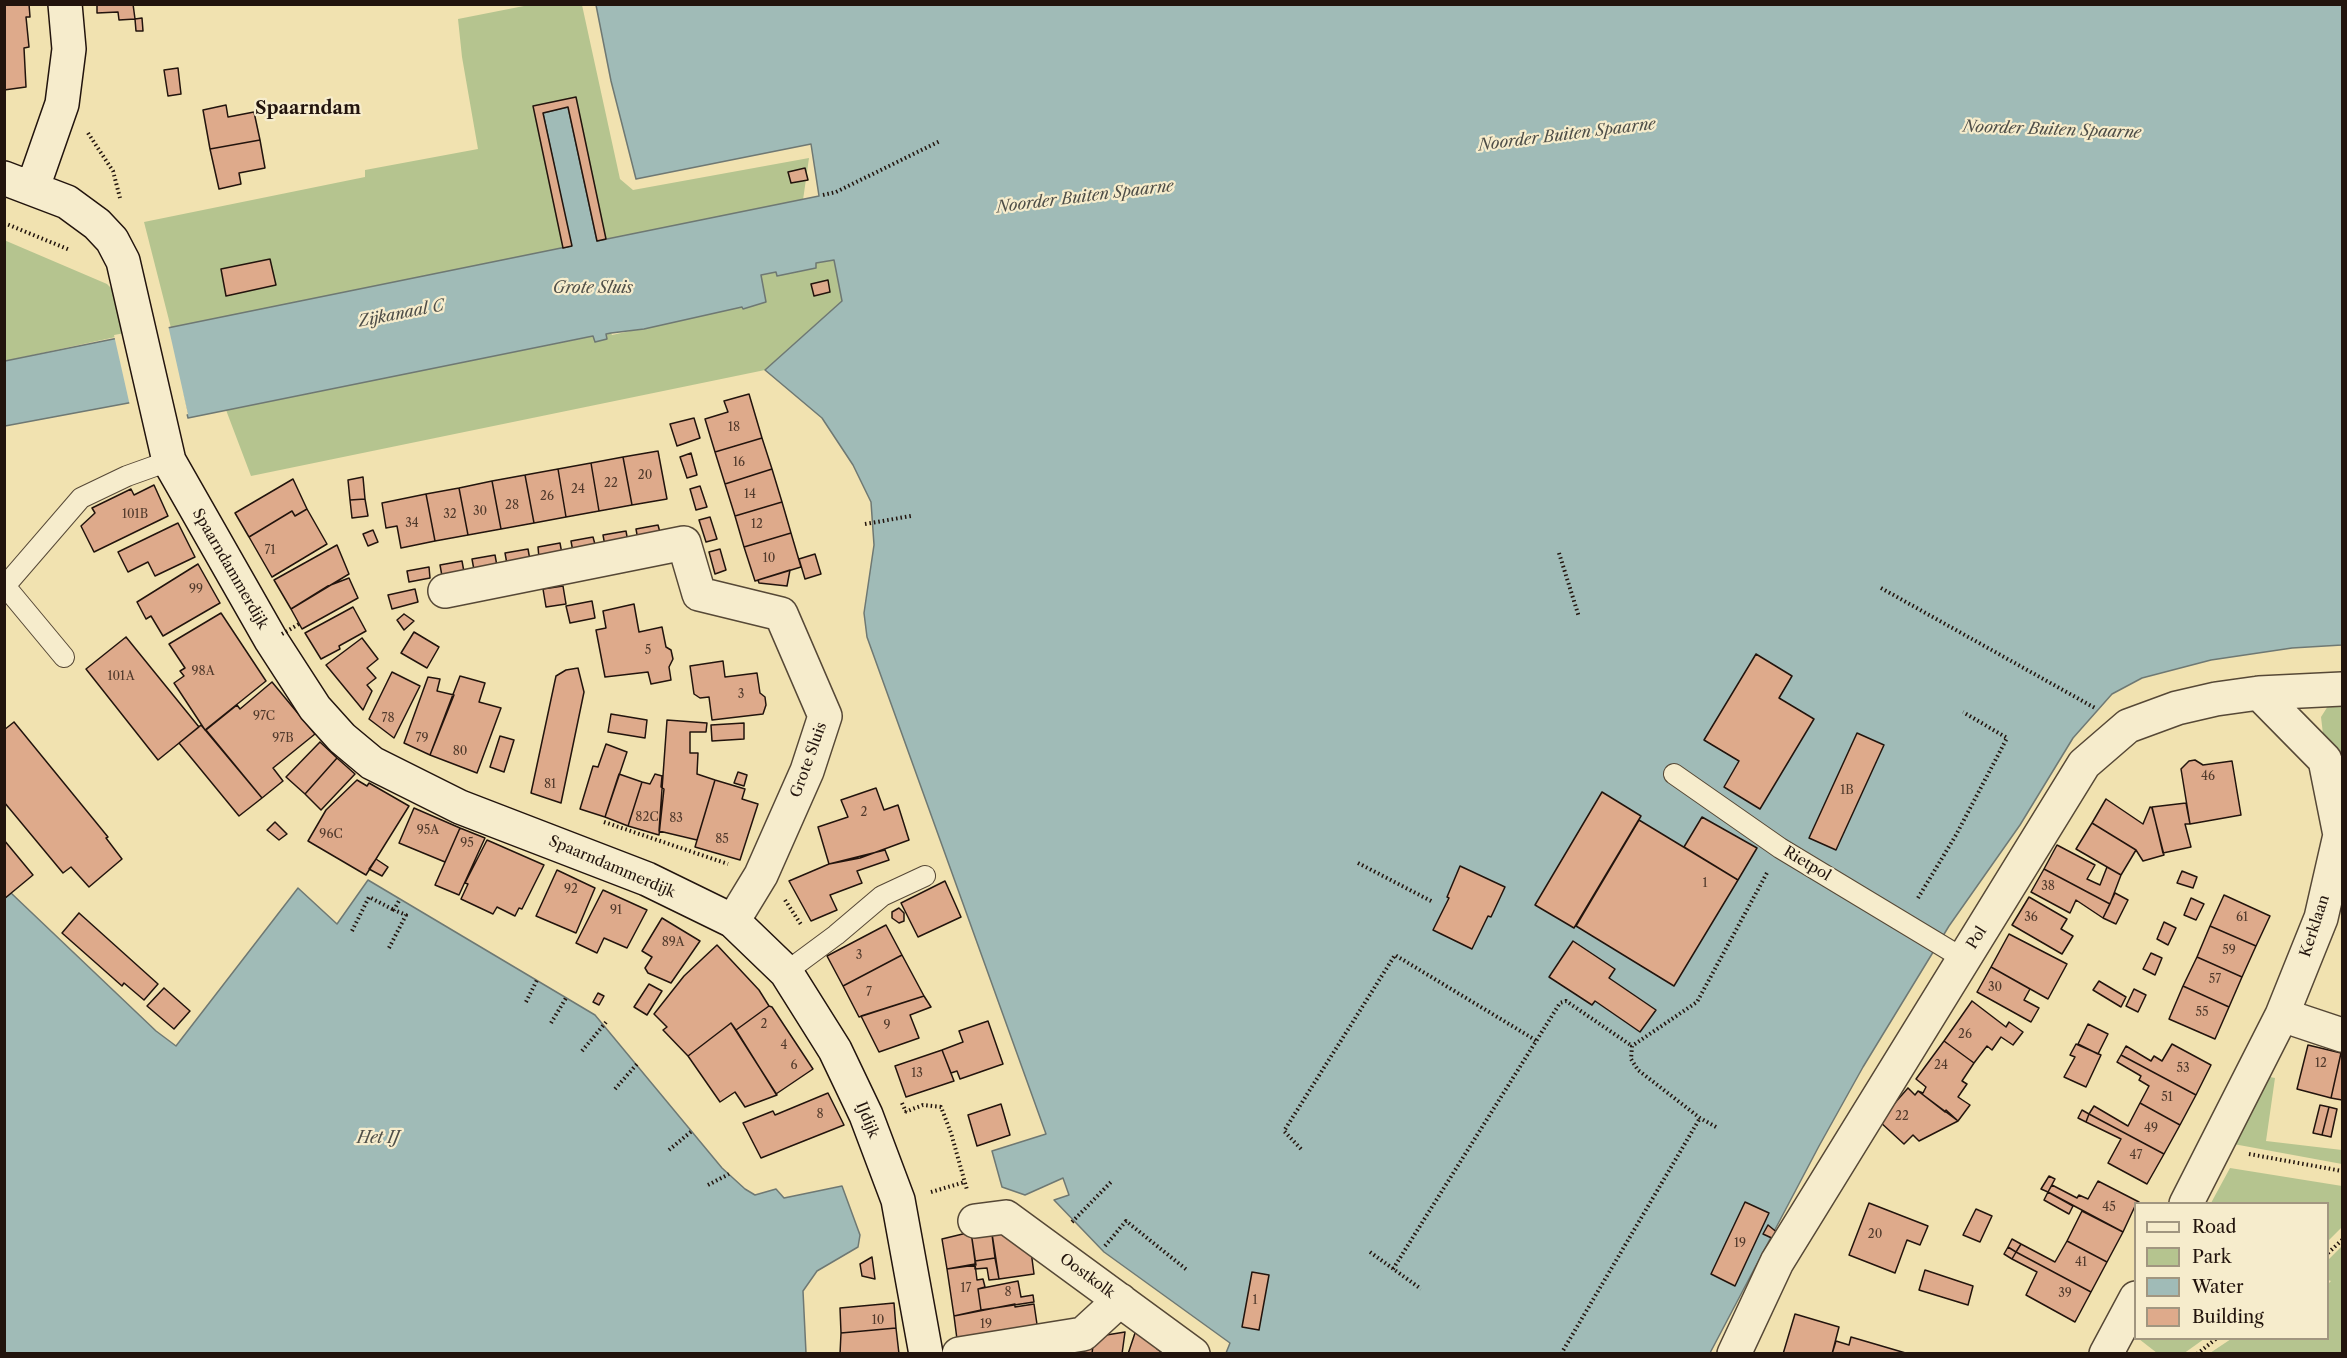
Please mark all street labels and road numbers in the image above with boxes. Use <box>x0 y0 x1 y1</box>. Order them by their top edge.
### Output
street label: Spaarndammerdijk <box>188 506 272 632</box>
street label: Grote Sluis <box>787 720 831 800</box>
street label: Spaarndammerdijk <box>546 832 678 902</box>
street label: Rietpol <box>1780 843 1834 885</box>
street label: Kerklaan <box>2297 893 2333 959</box>
street label: Pol <box>1963 923 1991 953</box>
street label: IJdijk <box>852 1099 882 1141</box>
street label: Oostkolk <box>1056 1250 1118 1302</box>

